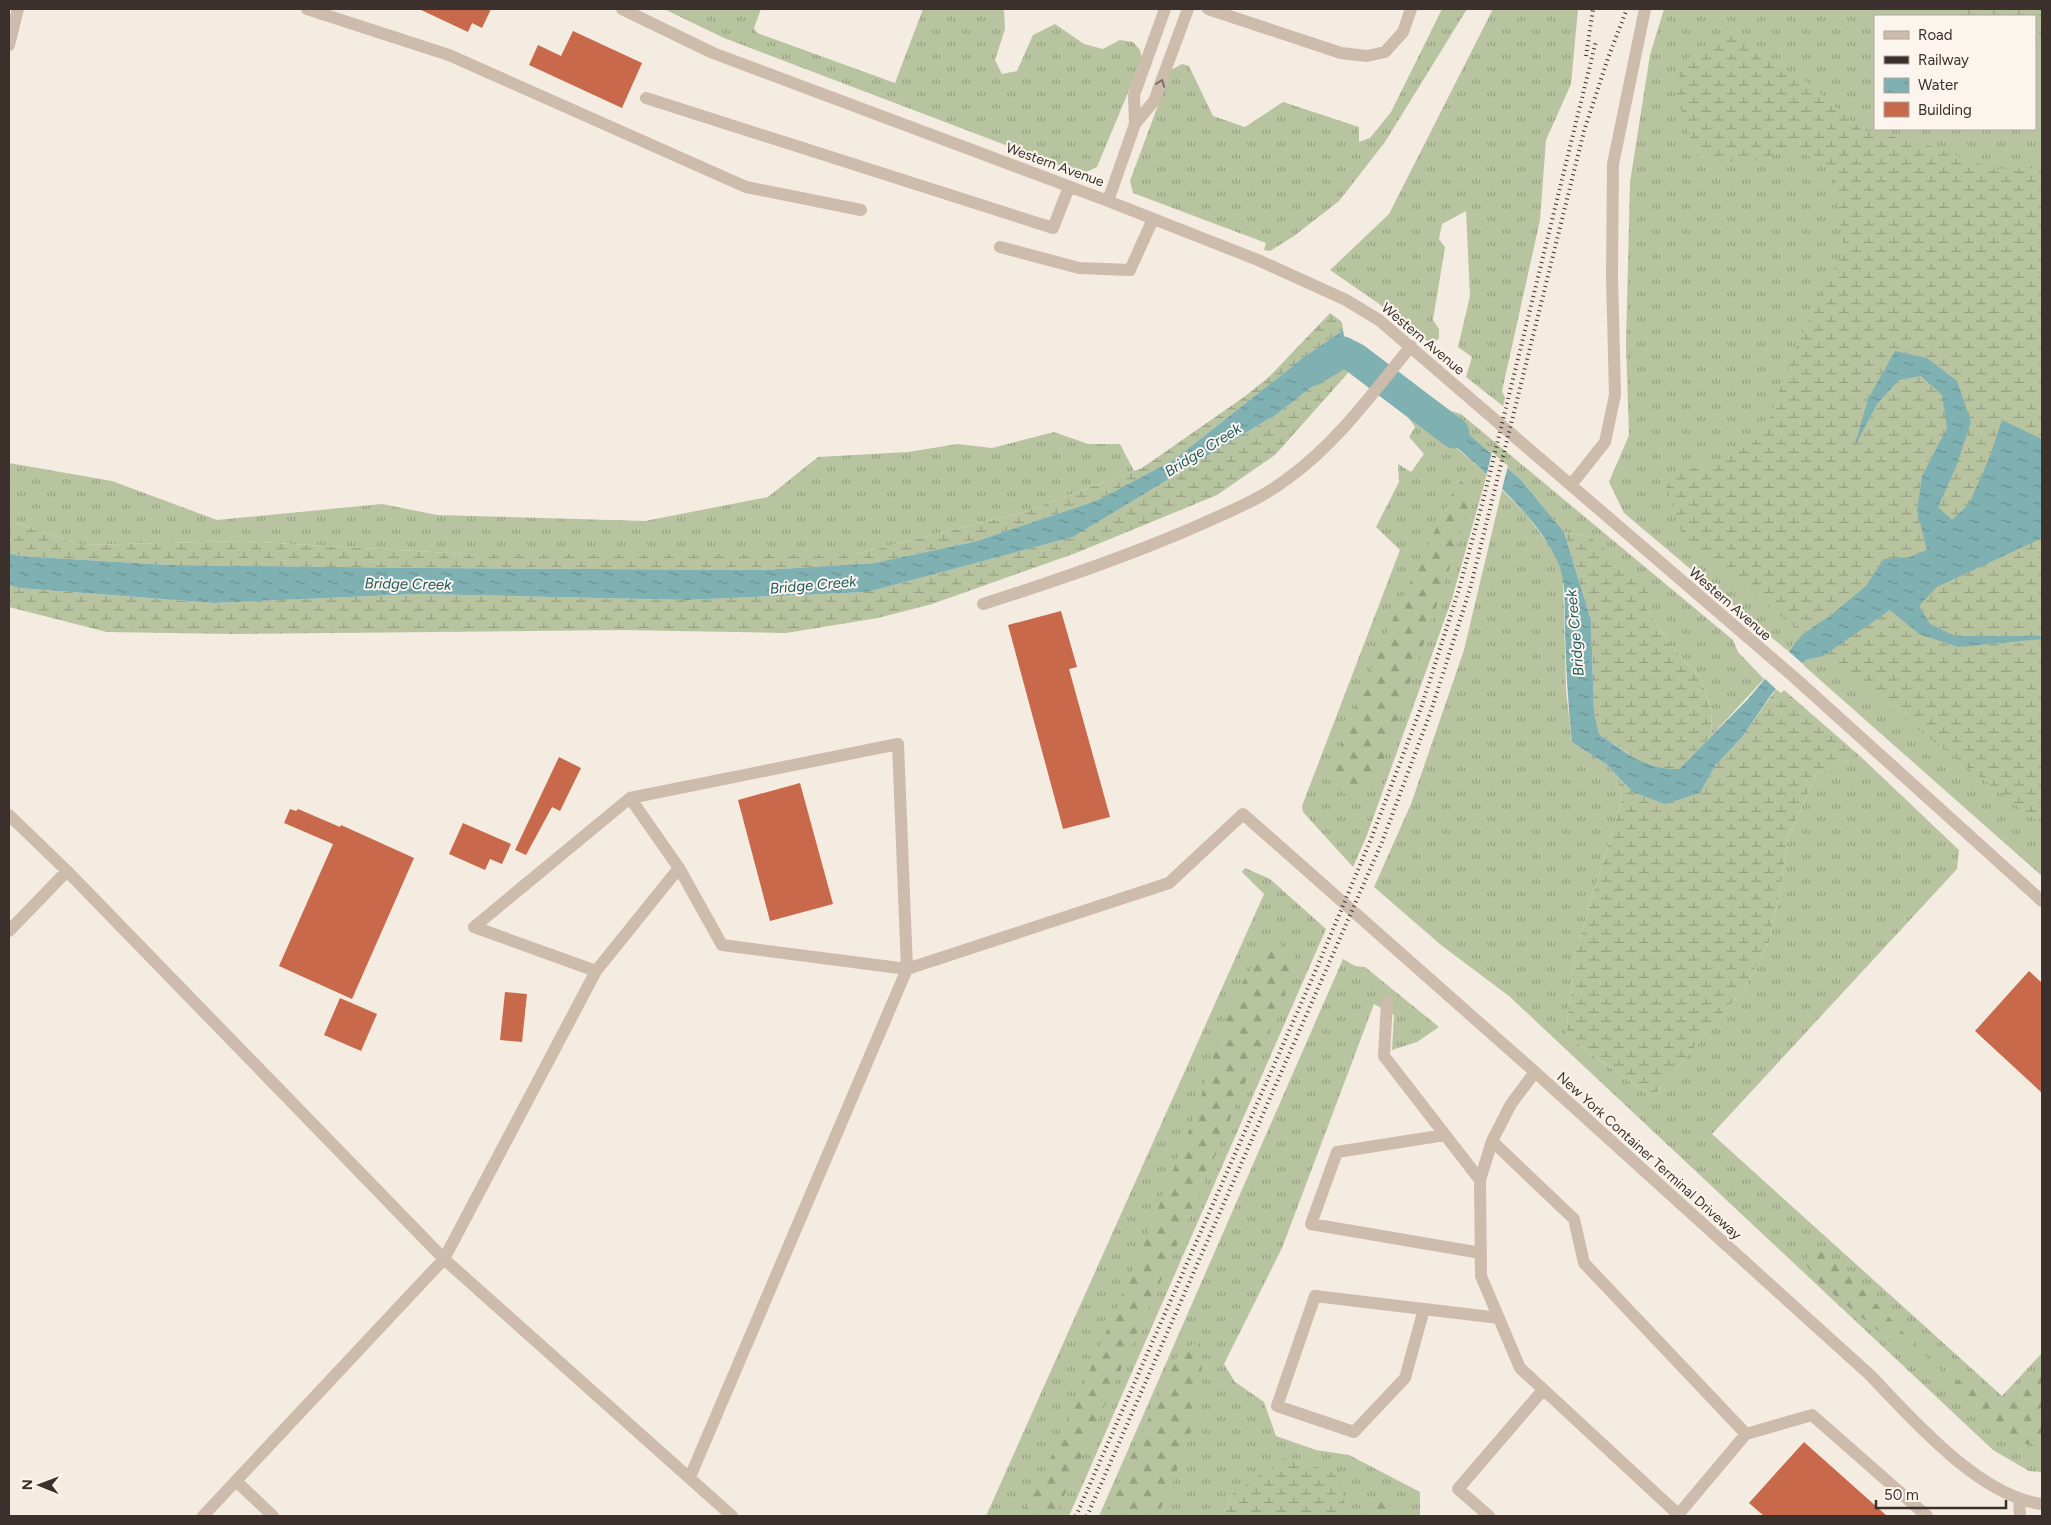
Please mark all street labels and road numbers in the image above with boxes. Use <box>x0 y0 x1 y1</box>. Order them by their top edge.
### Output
street label: Western Avenue <box>1004 139 1107 191</box>
street label: Western Avenue <box>1378 299 1468 379</box>
street label: Western Avenue <box>1685 564 1775 645</box>
street label: New York Container Terminal Driveway <box>1553 1069 1745 1244</box>

